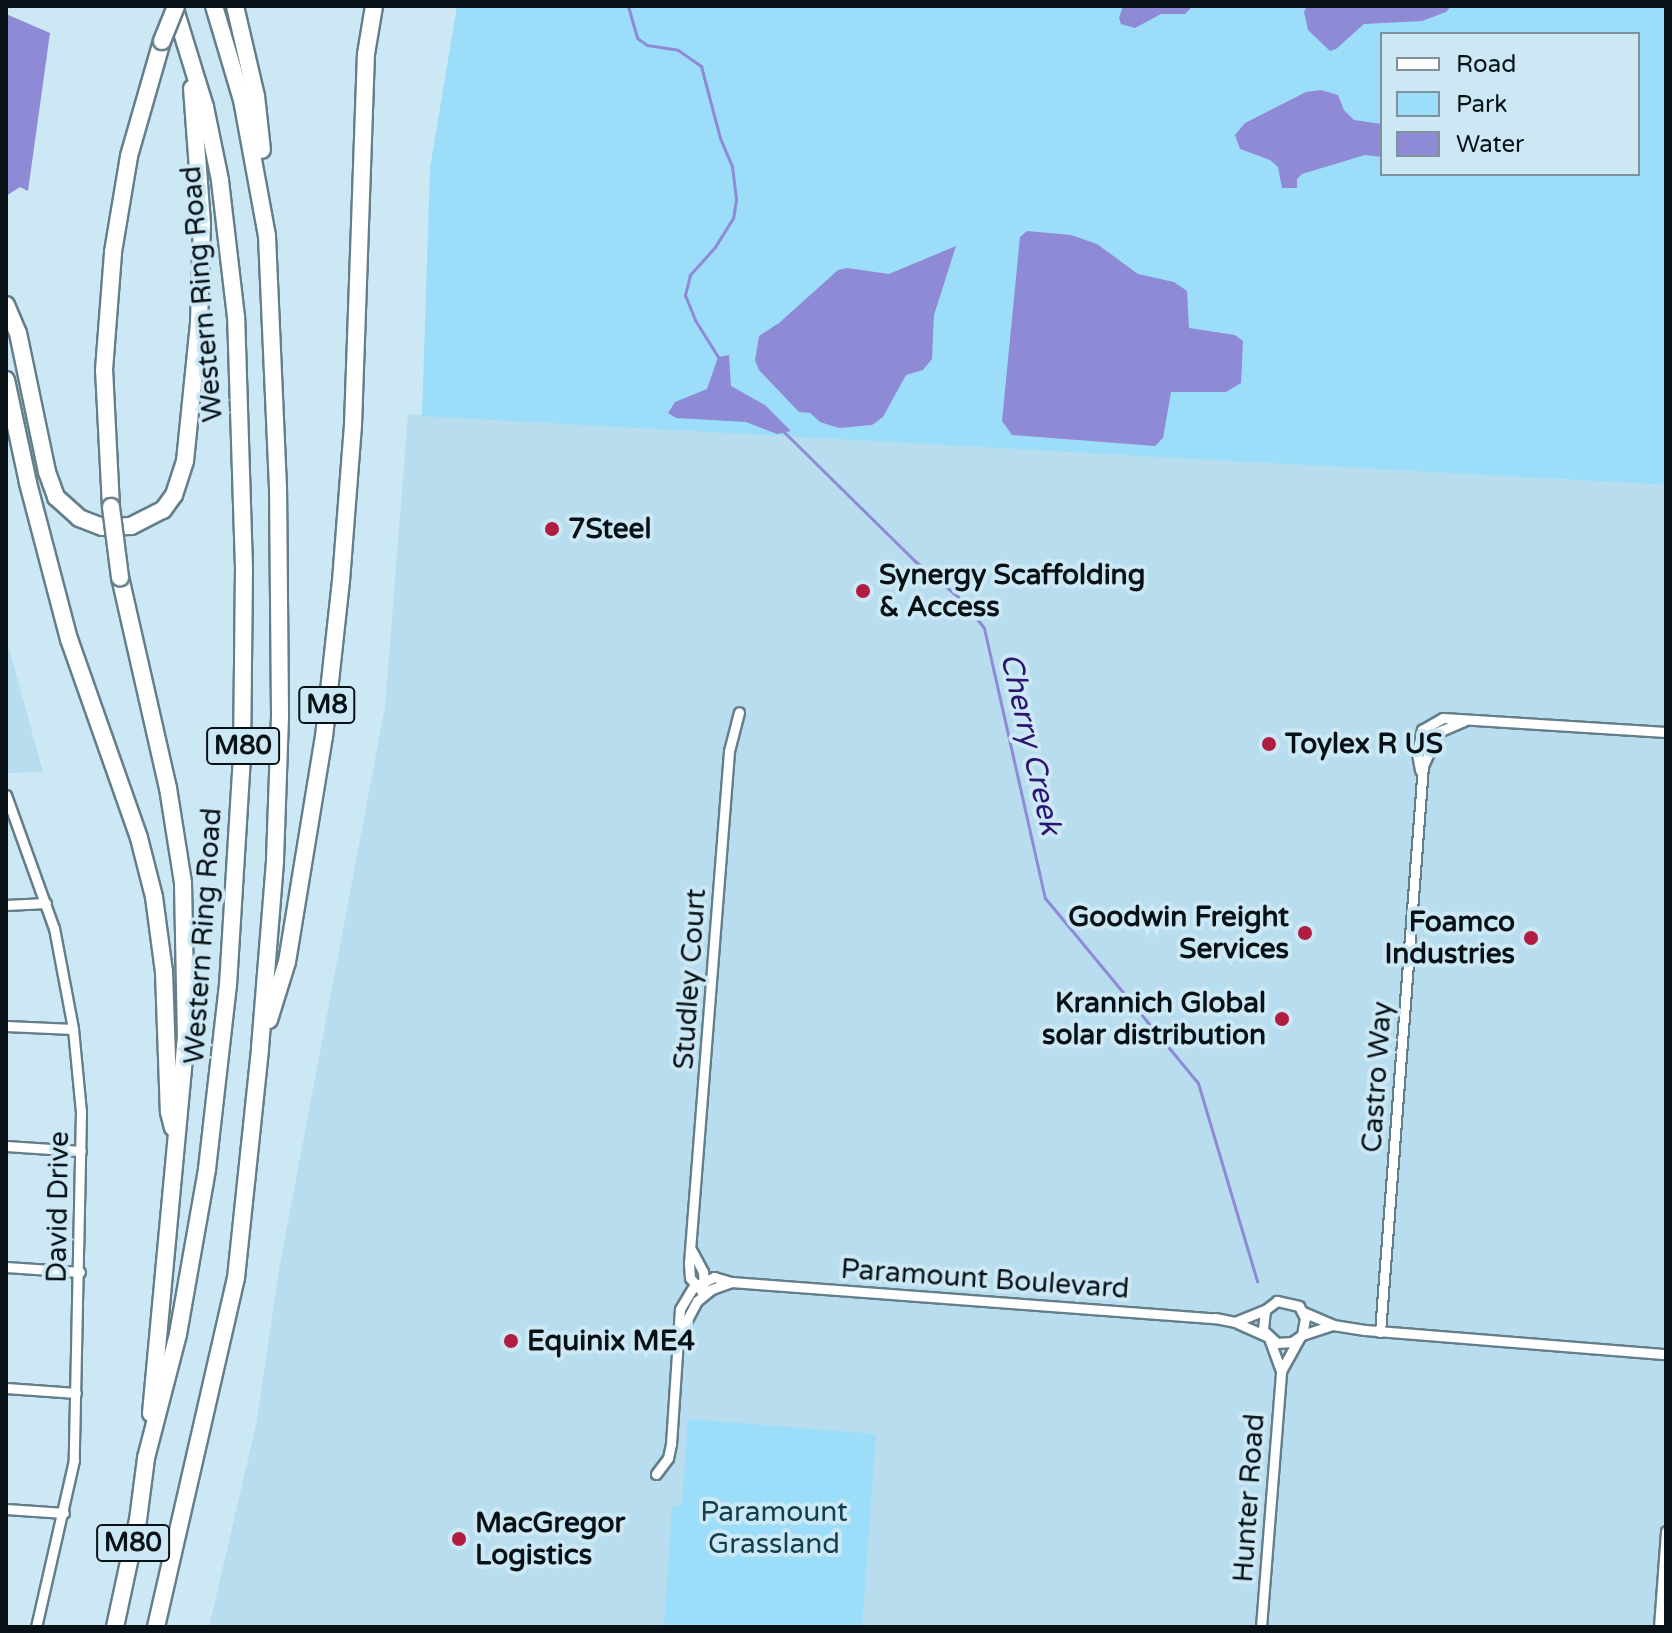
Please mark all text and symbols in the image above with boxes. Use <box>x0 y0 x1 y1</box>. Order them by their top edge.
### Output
legend <box>1380 32 1640 176</box>
text: Road <box>1456 50 1516 79</box>
text: Park <box>1456 90 1507 119</box>
text: Water <box>1456 130 1524 159</box>
street label: Western Ring Road <box>174 165 230 423</box>
place label: 7Steel <box>568 512 651 546</box>
marker: 7Steel <box>543 520 561 538</box>
place label: Synergy Scaffolding & Access <box>879 558 1145 624</box>
marker: Synergy Scaffolding & Access <box>854 582 872 600</box>
water label: Cherry Creek <box>992 650 1068 838</box>
road number: M8 <box>297 683 357 727</box>
road number: M80 <box>205 724 281 768</box>
place label: Toylex R US <box>1285 727 1443 761</box>
marker: Toylex R US <box>1260 735 1278 753</box>
street label: Western Ring Road <box>177 807 229 1065</box>
street label: Studley Court <box>667 887 713 1071</box>
place label: Goodwin Freight Services <box>1068 900 1289 966</box>
place label: Foamco Industries <box>1385 905 1515 971</box>
marker: Goodwin Freight Services <box>1296 924 1314 942</box>
marker: Foamco Industries <box>1522 929 1540 947</box>
place label: Krannich Global solar distribution <box>1042 986 1266 1052</box>
street label: Castro Way <box>1355 1000 1399 1154</box>
marker: Krannich Global solar distribution <box>1273 1010 1291 1028</box>
street label: David Drive <box>40 1131 76 1283</box>
street label: Paramount Boulevard <box>840 1252 1130 1306</box>
place label: Equinix ME4 <box>527 1324 695 1358</box>
marker: Equinix ME4 <box>502 1332 520 1350</box>
street label: Hunter Road <box>1226 1412 1272 1584</box>
park label: Paramount Grassland <box>700 1495 848 1561</box>
place label: MacGregor Logistics <box>475 1506 625 1572</box>
road number: M80 <box>95 1521 171 1565</box>
marker: MacGregor Logistics <box>450 1530 468 1548</box>

